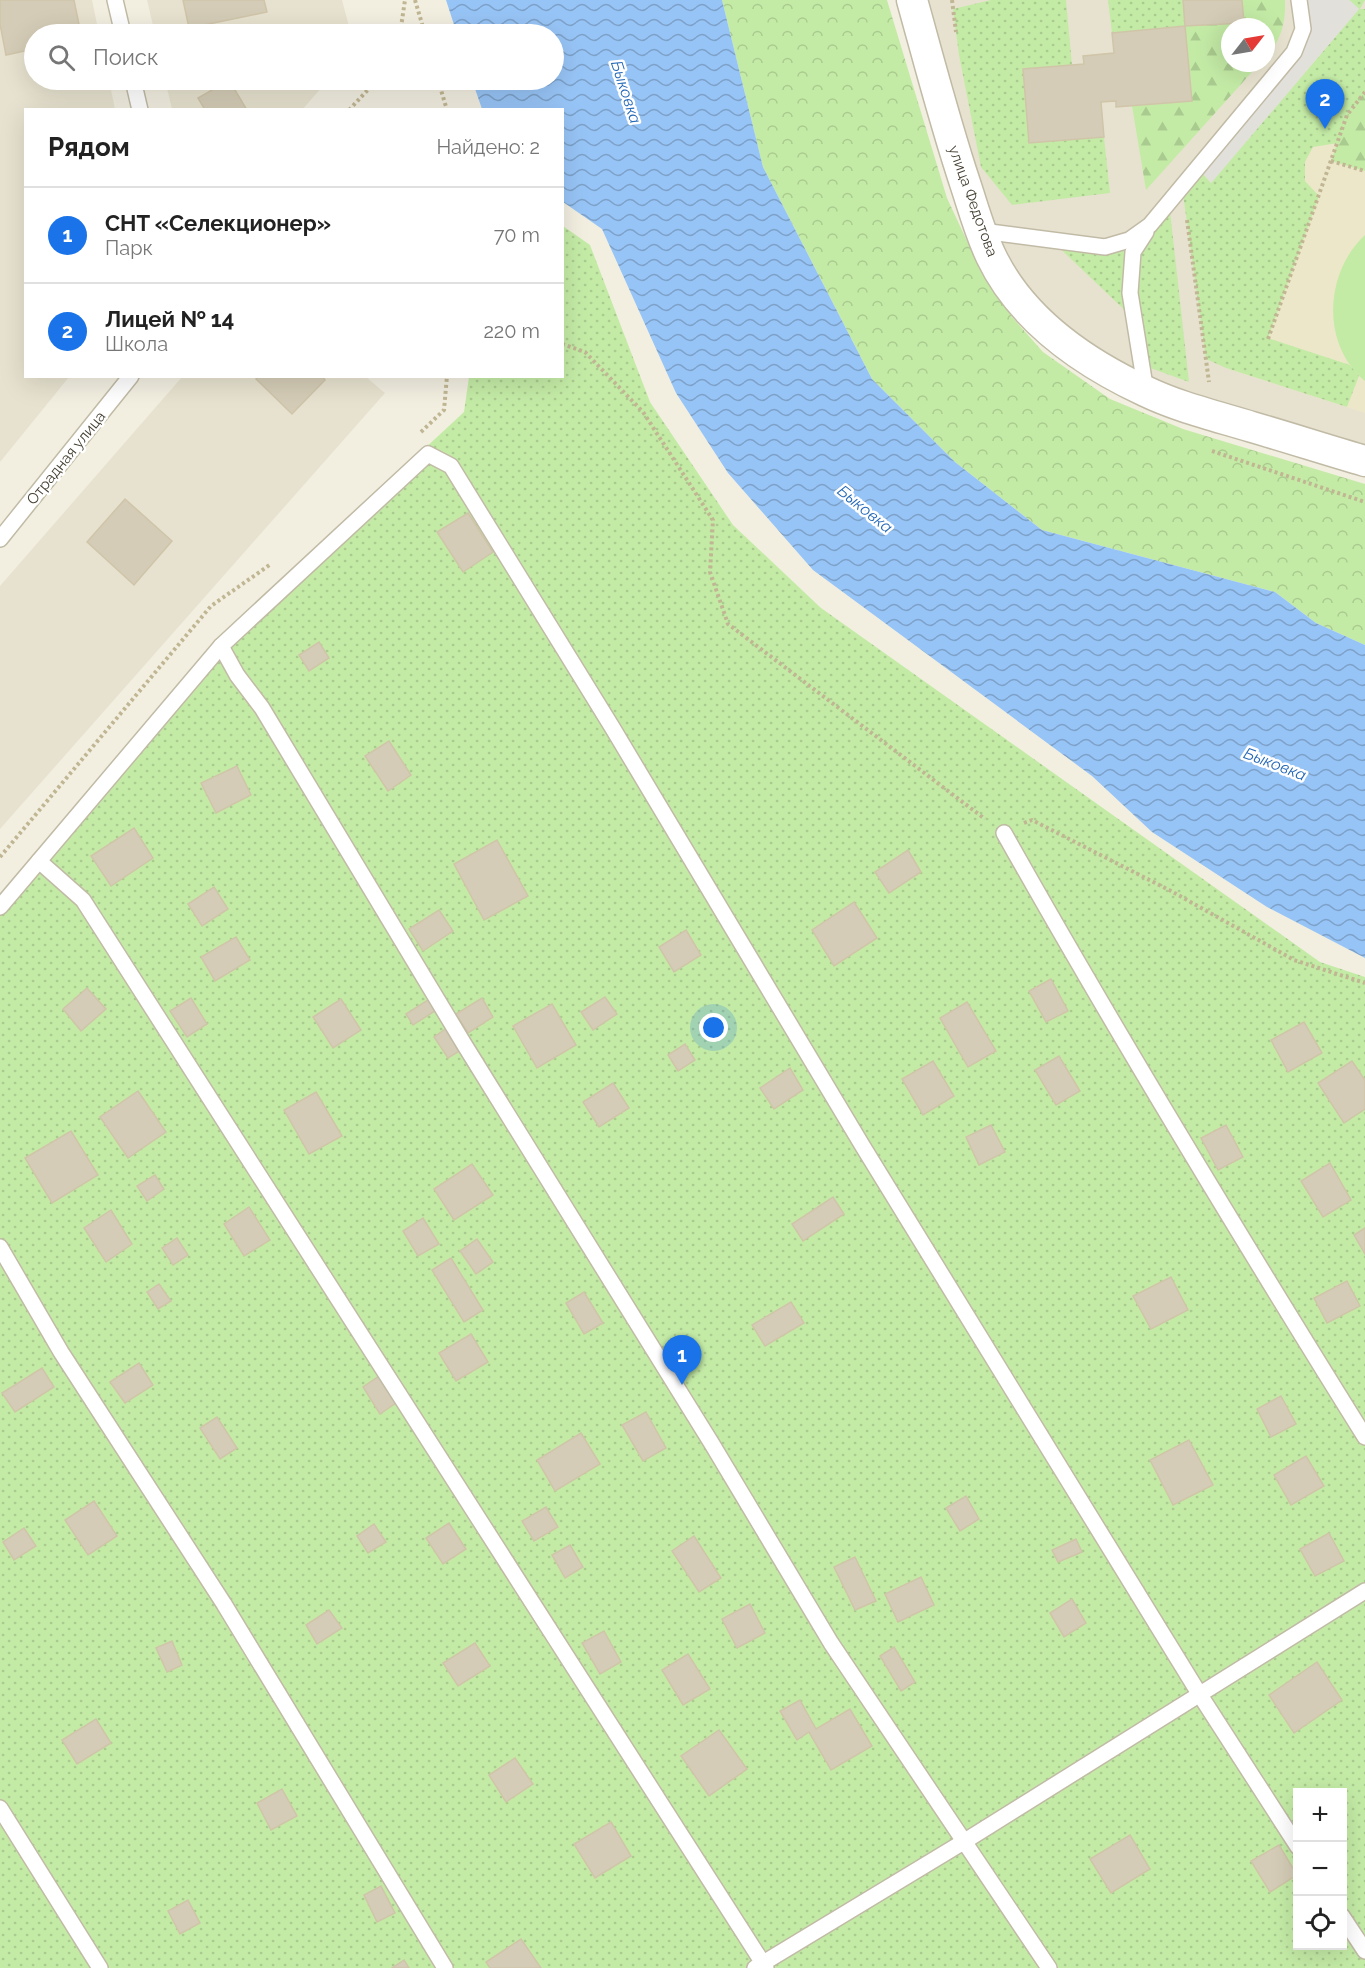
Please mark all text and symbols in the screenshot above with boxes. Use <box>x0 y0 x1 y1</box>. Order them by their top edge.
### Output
north arrow <box>1221 18 1275 72</box>
search box <box>24 24 564 90</box>
icon: search <box>45 41 78 74</box>
text: Поиск <box>93 44 158 70</box>
water label: Быковка <box>607 58 645 126</box>
pin: 2 <box>1306 80 1344 129</box>
text: Рядом <box>48 132 130 162</box>
text: Найдено: 2 <box>436 135 540 159</box>
street label: улица Федотова <box>945 143 1001 259</box>
text: СНТ «Селекционер» <box>105 210 331 236</box>
text: 1 <box>63 223 72 247</box>
text: 70 m <box>494 223 540 247</box>
text: Парк <box>105 236 153 260</box>
text: Лицей № 14 <box>105 306 234 332</box>
text: 2 <box>62 319 73 343</box>
text: 220 m <box>483 319 540 343</box>
text: Школа <box>105 332 168 356</box>
street label: Отрадная улица <box>23 408 109 508</box>
water label: Быковка <box>834 481 897 537</box>
water label: Быковка <box>1241 743 1309 785</box>
your location <box>699 1013 728 1042</box>
pin: 1 <box>662 1336 702 1385</box>
map controls <box>1293 1788 1347 1950</box>
button: + <box>1293 1788 1347 1842</box>
button: − <box>1293 1842 1347 1896</box>
button: locate <box>1293 1896 1347 1950</box>

